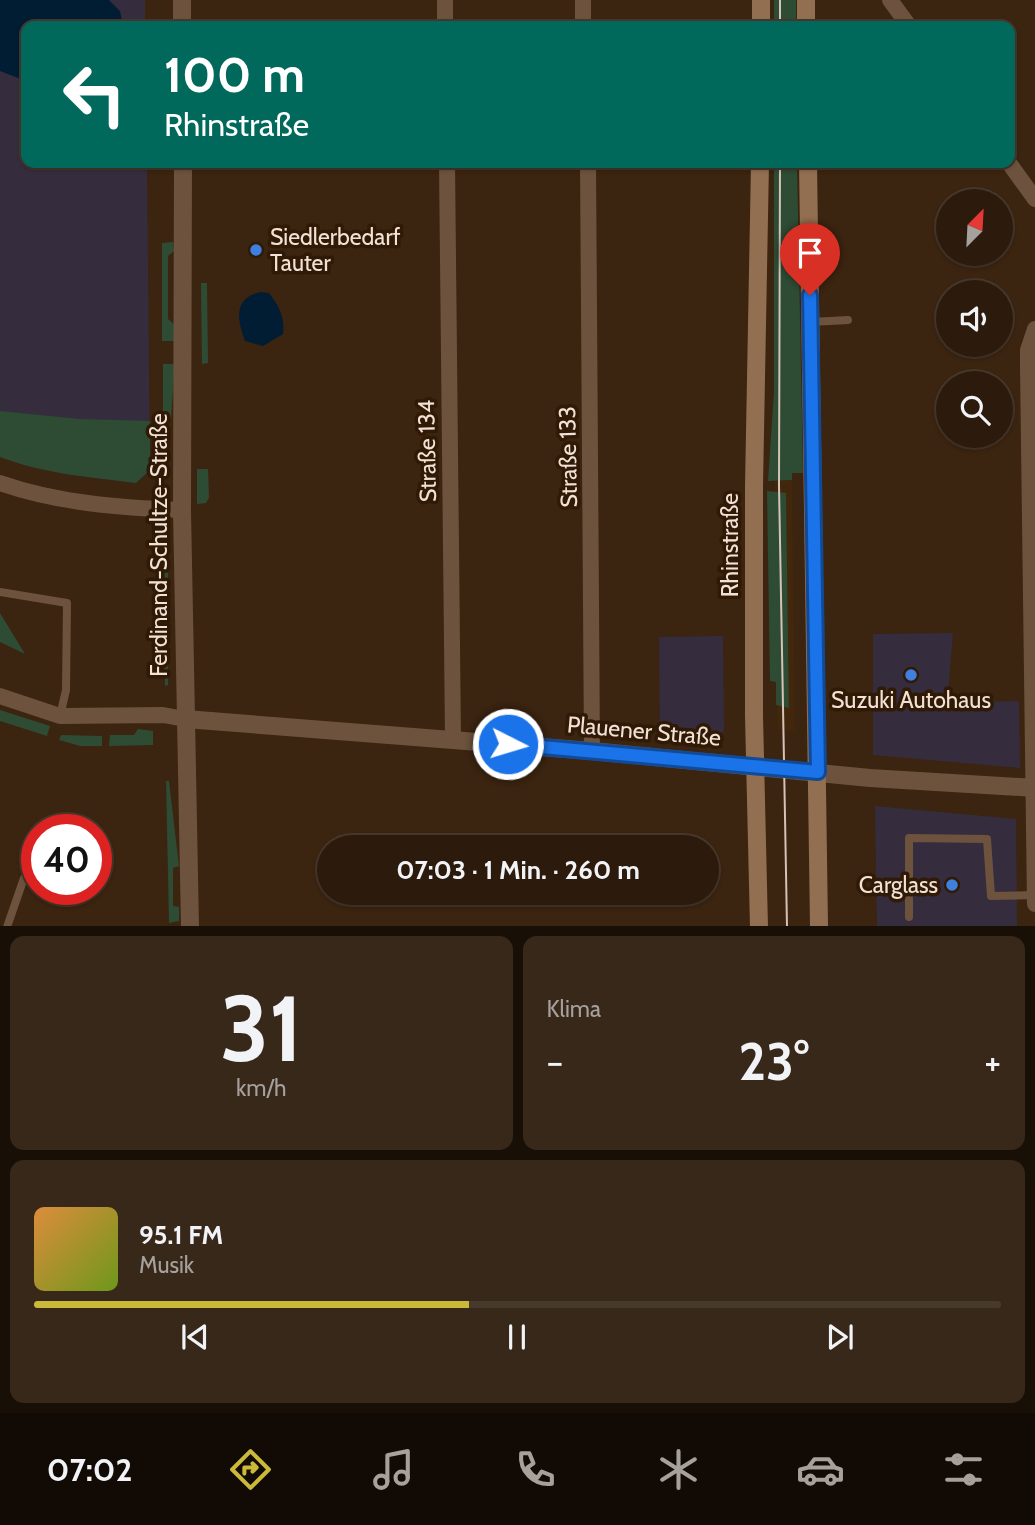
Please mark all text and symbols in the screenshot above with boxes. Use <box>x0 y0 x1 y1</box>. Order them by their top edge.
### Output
text: 100 m <box>164 45 305 104</box>
icon: left <box>49 49 140 140</box>
text: Rhinstraße <box>164 105 309 144</box>
north arrow <box>936 189 1013 266</box>
map controls <box>936 189 1013 448</box>
place label: Siedlerbedarf Tauter <box>270 223 401 277</box>
pin <box>780 223 840 295</box>
icon: arrive <box>791 234 829 272</box>
marker: Siedlerbedarf Tauter <box>248 242 264 258</box>
button: sound <box>936 280 1013 357</box>
button: search <box>936 371 1013 448</box>
street label: Straße 134 <box>412 400 442 502</box>
street label: Straße 133 <box>553 406 583 508</box>
street label: Ferdinand-Schultze-Straße <box>145 413 173 677</box>
street label: Rhinstraße <box>716 493 744 597</box>
marker: Suzuki Autohaus <box>903 667 919 683</box>
place label: Suzuki Autohaus <box>831 686 991 714</box>
position arrow <box>471 707 545 781</box>
street label: Plauener Straße <box>566 710 722 752</box>
speed limit sign: 40 <box>21 814 112 905</box>
text: 07:03 · 1 Min. · 260 m <box>396 854 640 886</box>
place label: Carglass <box>859 871 938 899</box>
marker: Carglass <box>944 877 960 893</box>
text: 31 <box>220 973 303 1084</box>
text: Klima <box>547 995 601 1023</box>
text: 23° <box>738 1030 809 1093</box>
text: − <box>547 1038 563 1085</box>
text: + <box>984 1038 1001 1085</box>
text: km/h <box>236 1074 286 1102</box>
text: 95.1 FM <box>139 1219 223 1251</box>
text: Musik <box>139 1251 194 1279</box>
icon: previous <box>176 1318 214 1356</box>
icon: pause <box>498 1318 536 1356</box>
icon: next <box>821 1318 859 1356</box>
icon: directions <box>226 1445 275 1494</box>
icon: music <box>369 1445 418 1494</box>
icon: phone <box>511 1445 560 1494</box>
icon: climate <box>654 1445 703 1494</box>
icon: car <box>796 1445 845 1494</box>
icon: filters <box>939 1445 988 1494</box>
text: 07:02 <box>47 1450 132 1489</box>

